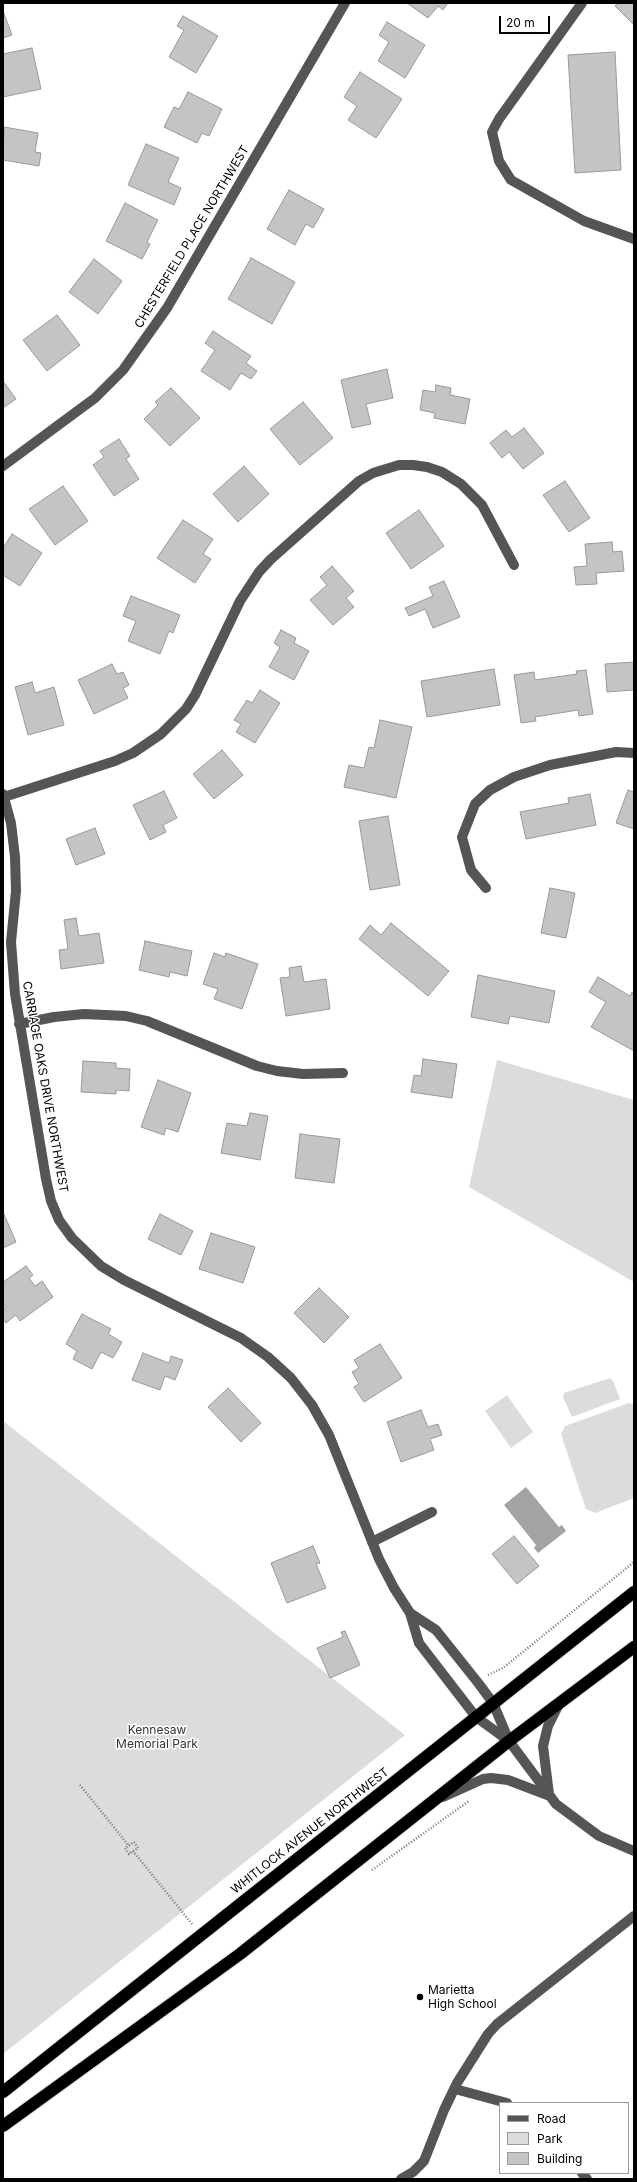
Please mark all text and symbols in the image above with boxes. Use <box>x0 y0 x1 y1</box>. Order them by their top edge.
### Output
scale bar <box>501 8 552 34</box>
text: 20 m <box>506 15 535 30</box>
street label: CHESTERFIELD PLACE NORTHWEST <box>132 143 252 331</box>
street label: CARRIAGE OAKS DRIVE NORTHWEST <box>19 980 71 1194</box>
park label: Kennesaw Memorial Park <box>116 1723 198 1751</box>
street label: WHITLOCK AVENUE NORTHWEST <box>228 1765 392 1897</box>
place label: Marietta High School <box>428 1983 497 2011</box>
marker: Marietta High School <box>415 1992 425 2002</box>
legend <box>499 2102 629 2174</box>
text: Road <box>537 2111 566 2126</box>
text: Park <box>537 2131 563 2146</box>
text: Building <box>537 2151 582 2166</box>

